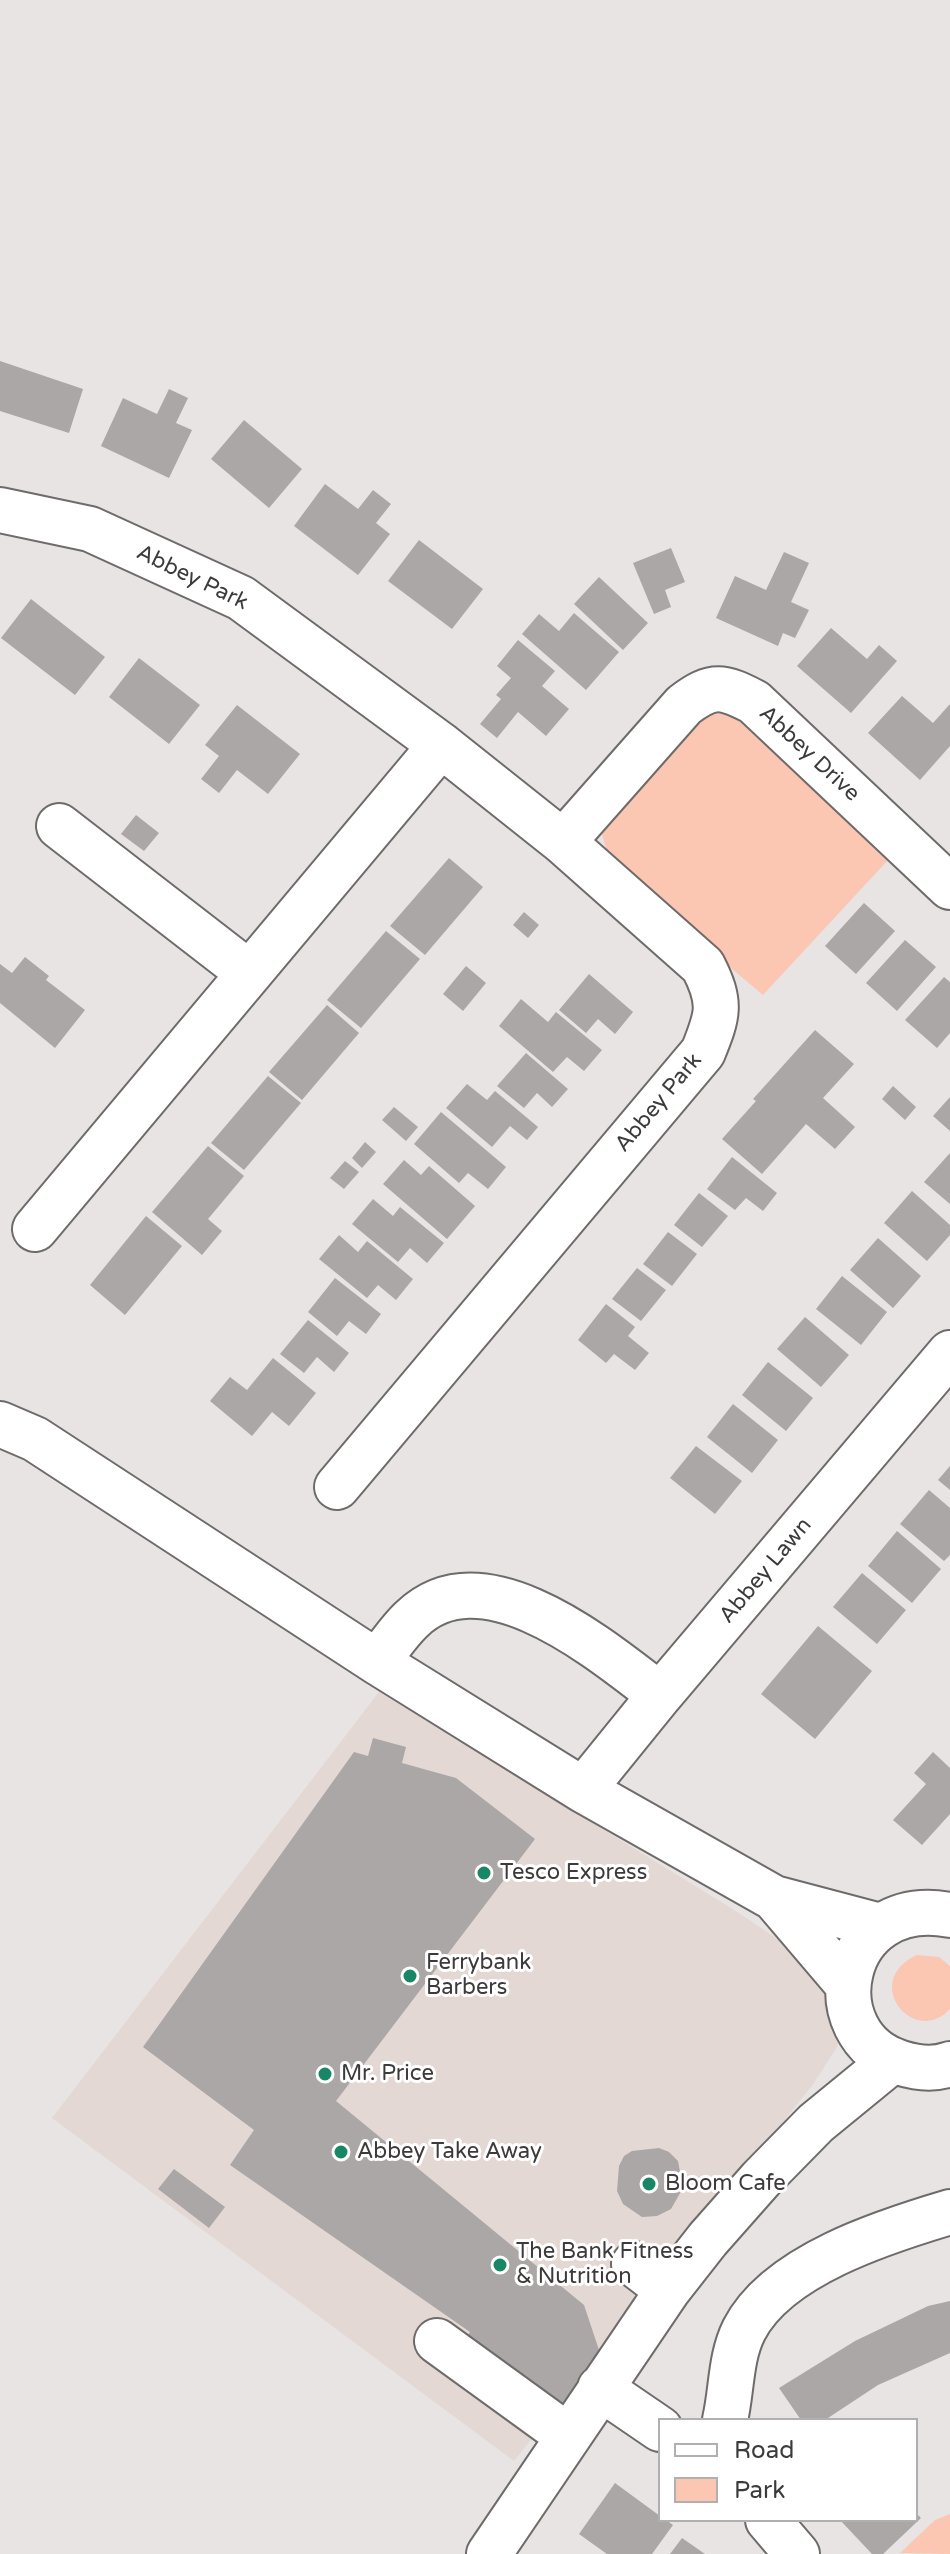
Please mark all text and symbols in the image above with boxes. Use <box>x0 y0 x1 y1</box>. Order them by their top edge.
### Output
street label: Abbey Park <box>132 540 252 616</box>
street label: Abbey Drive <box>753 701 865 807</box>
street label: Abbey Park <box>610 1048 708 1158</box>
street label: Abbey Lawn <box>714 1513 818 1629</box>
place label: Tesco Express <box>500 1860 647 1886</box>
marker: Tesco Express <box>475 1864 493 1882</box>
place label: Ferrybank Barbers <box>426 1950 531 2002</box>
marker: Ferrybank Barbers <box>401 1967 419 1985</box>
place label: Mr. Price <box>341 2061 434 2087</box>
marker: Mr. Price <box>316 2065 334 2083</box>
place label: Abbey Take Away <box>357 2139 542 2165</box>
marker: Abbey Take Away <box>332 2143 350 2161</box>
place label: Bloom Cafe <box>665 2171 786 2197</box>
marker: Bloom Cafe <box>640 2175 658 2193</box>
place label: The Bank Fitness & Nutrition <box>516 2239 694 2290</box>
marker: The Bank Fitness & Nutrition <box>491 2256 509 2274</box>
legend <box>658 2418 918 2522</box>
text: Road <box>734 2436 794 2465</box>
text: Park <box>734 2476 785 2505</box>

